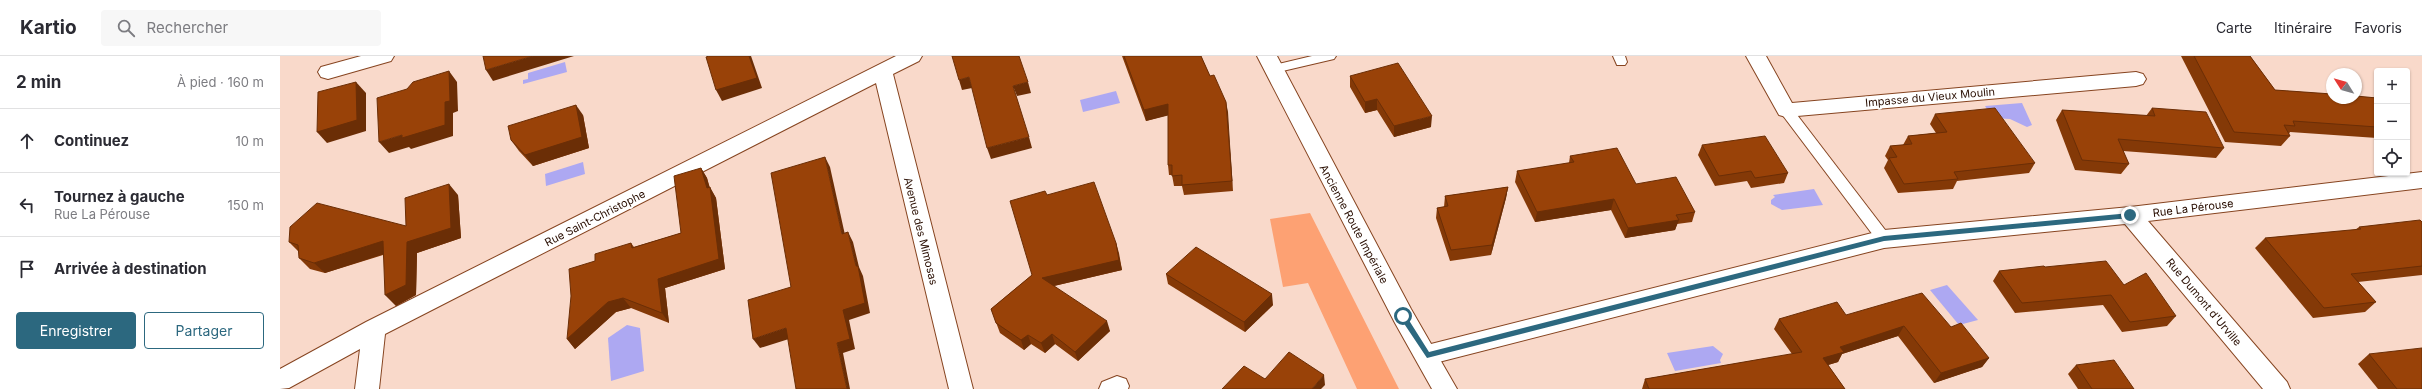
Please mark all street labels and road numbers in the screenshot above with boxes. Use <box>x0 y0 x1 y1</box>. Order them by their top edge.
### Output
street label: Impasse du Vieux Moulin <box>1865 84 1995 110</box>
street label: Ancienne Route Impériale <box>1317 162 1391 286</box>
street label: Avenue des Mimosas <box>901 176 941 286</box>
street label: Rue Saint-Christophe <box>542 187 648 249</box>
street label: Rue La Pérouse <box>2152 196 2234 220</box>
street label: Rue Dumont d'Urville <box>2163 255 2245 349</box>

